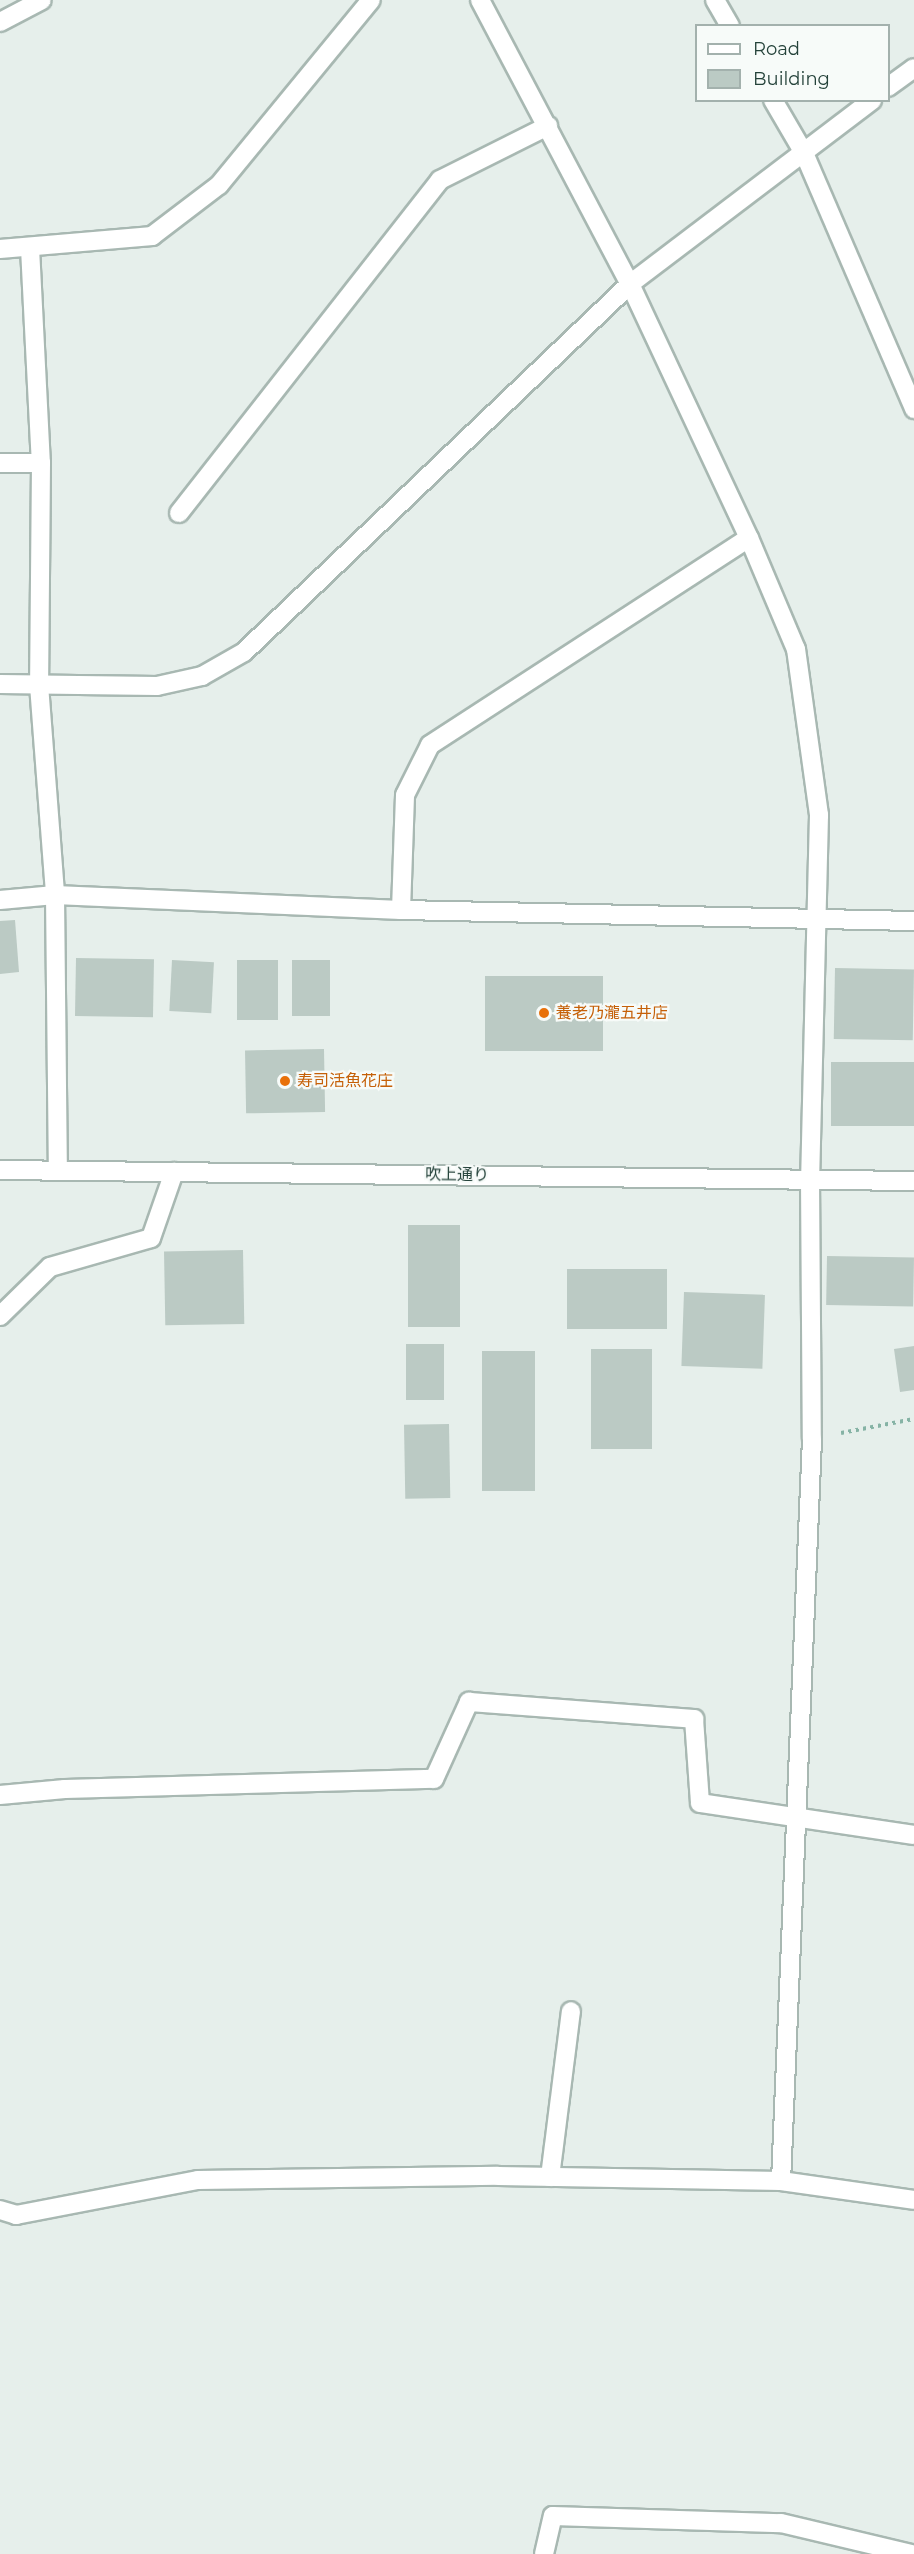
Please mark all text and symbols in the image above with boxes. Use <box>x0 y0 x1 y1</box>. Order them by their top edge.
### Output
legend <box>695 24 890 102</box>
text: Road <box>753 38 800 60</box>
text: Building <box>753 68 830 90</box>
place label: 養老乃瀧五井店 <box>556 1003 668 1023</box>
marker: 養老乃瀧五井店 <box>537 1006 551 1020</box>
place label: 寿司活魚花庄 <box>297 1071 393 1091</box>
marker: 寿司活魚花庄 <box>278 1074 292 1088</box>
street label: 吹上通り <box>425 1165 489 1185</box>

